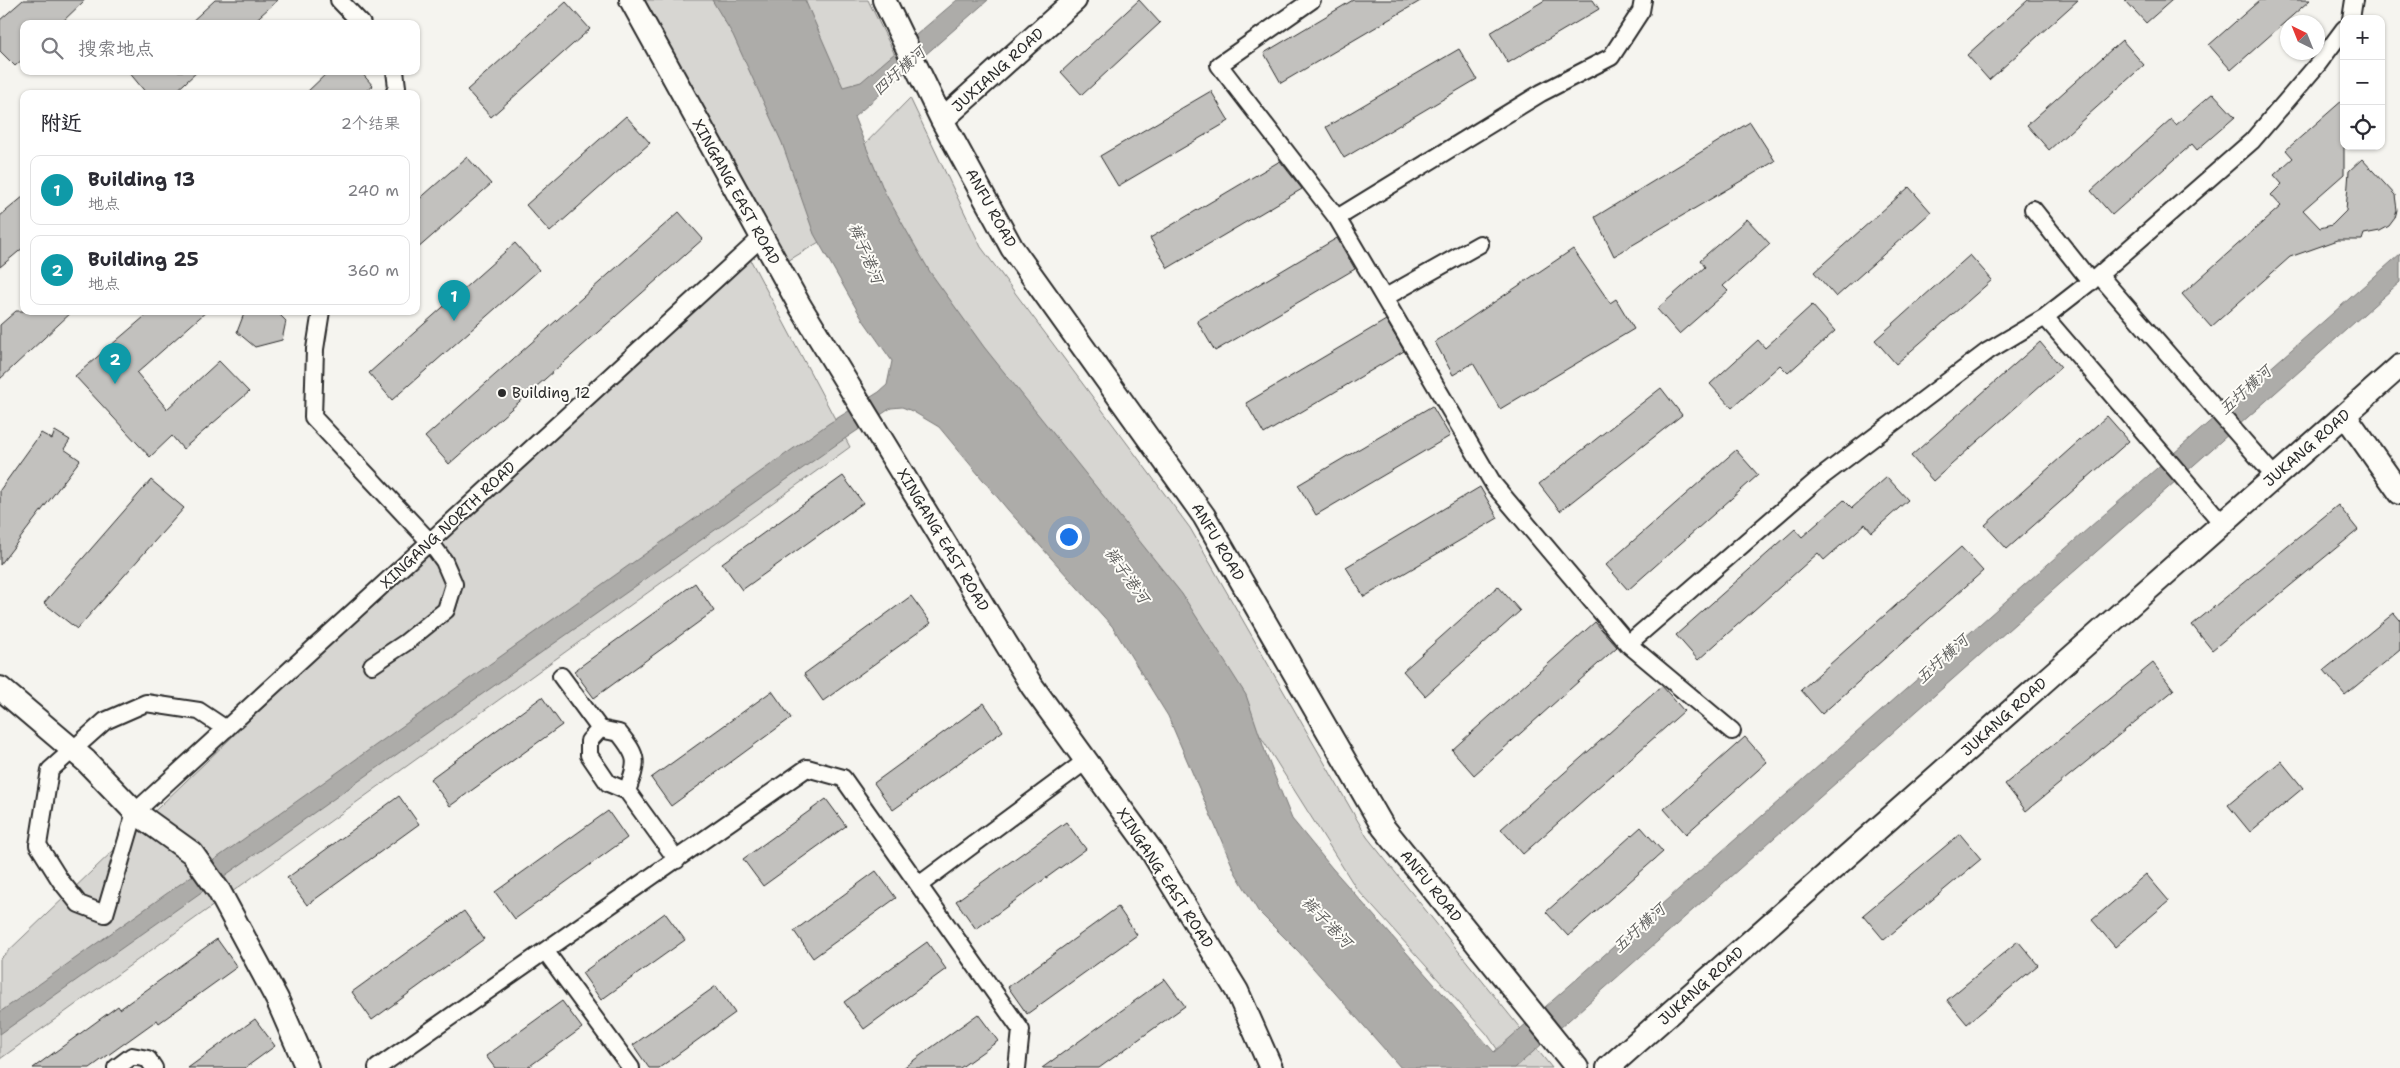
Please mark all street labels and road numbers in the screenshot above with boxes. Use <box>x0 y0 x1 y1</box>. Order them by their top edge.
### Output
street label: JUXIANG ROAD <box>948 23 1048 117</box>
street label: XINGANG EAST ROAD <box>688 116 784 268</box>
street label: ANFU ROAD <box>961 165 1021 251</box>
street label: JUKANG ROAD <box>2259 405 2355 491</box>
street label: XINGANG NORTH ROAD <box>376 457 520 593</box>
street label: XINGANG EAST ROAD <box>892 465 994 615</box>
street label: ANFU ROAD <box>1187 499 1249 585</box>
street label: JUKANG ROAD <box>1957 673 2051 761</box>
street label: XINGANG EAST ROAD <box>1112 804 1218 952</box>
street label: ANFU ROAD <box>1396 846 1466 926</box>
street label: JUKANG ROAD <box>1654 942 1748 1030</box>

